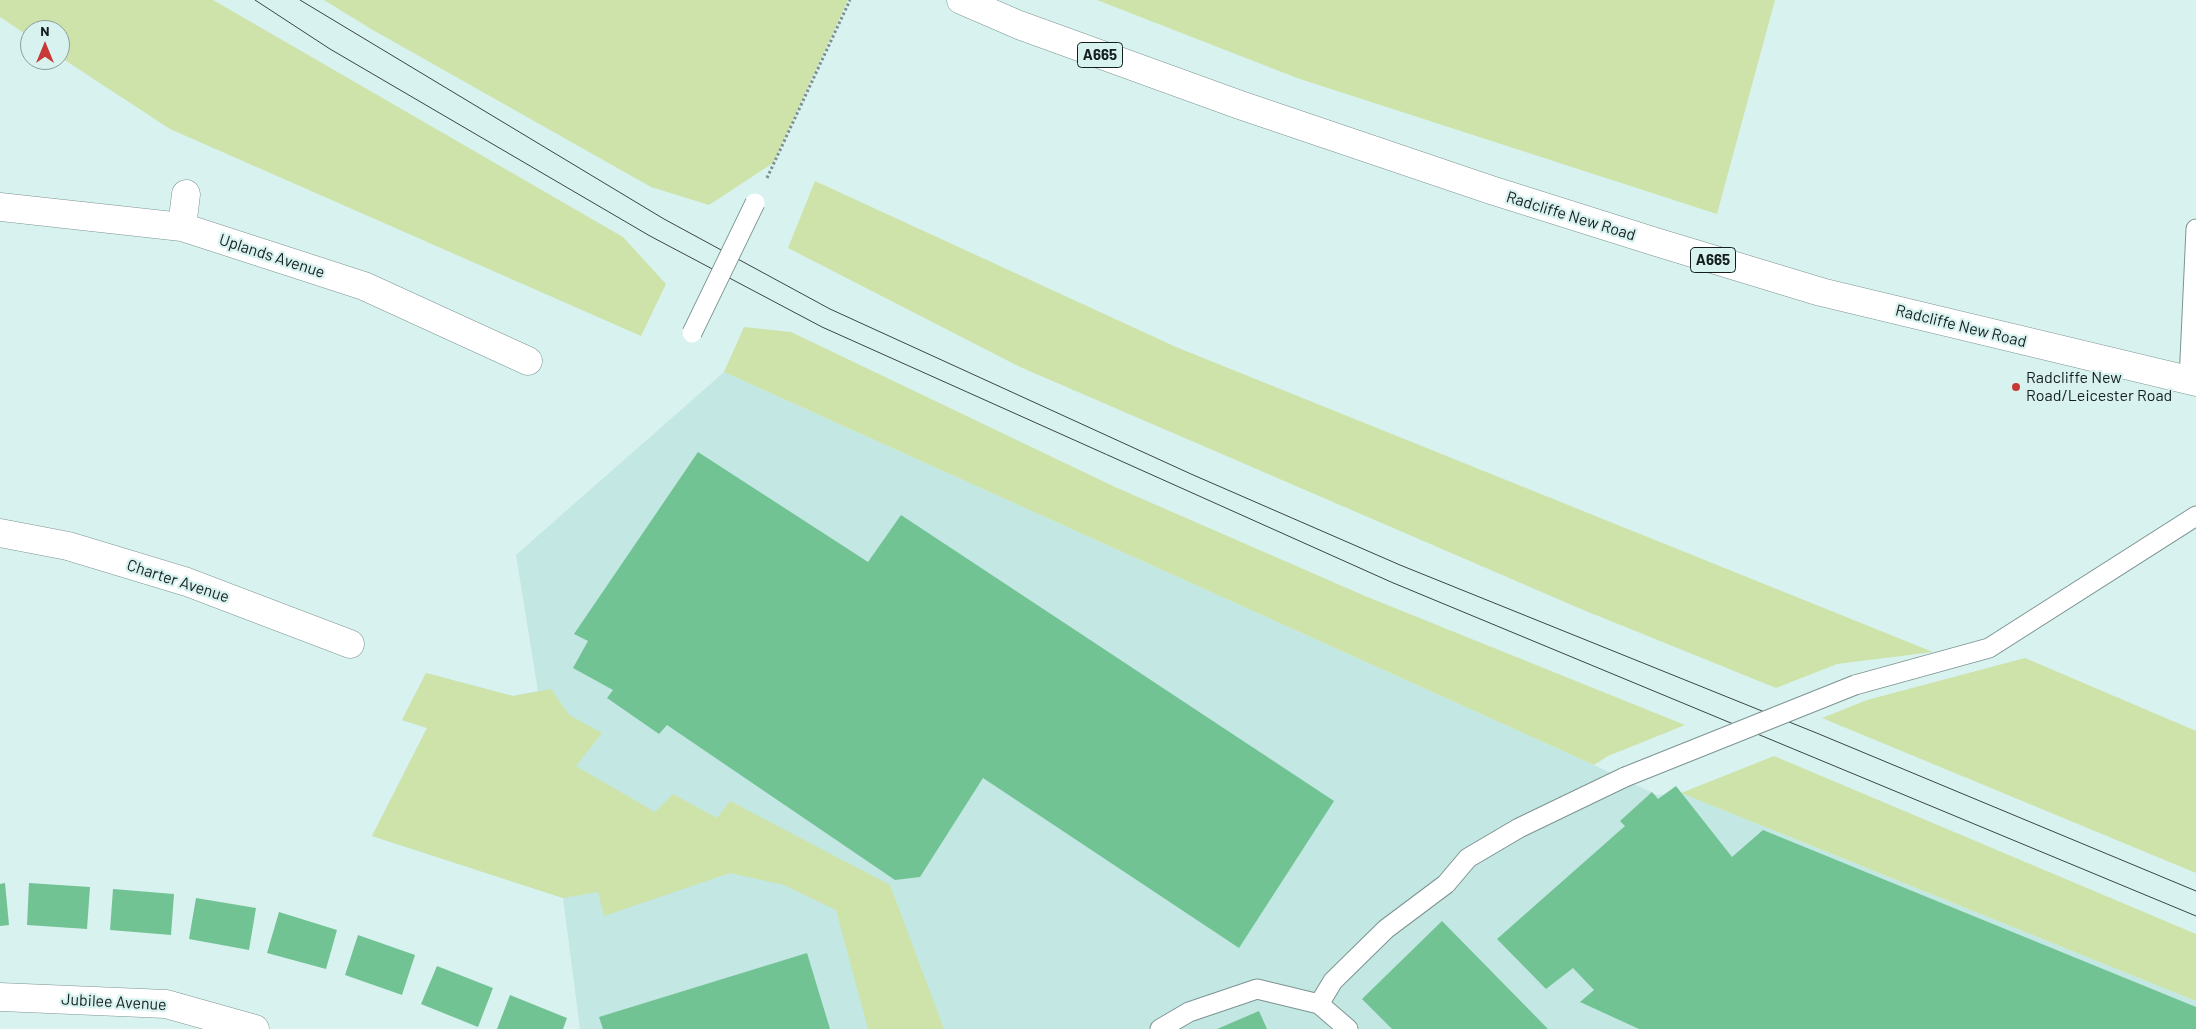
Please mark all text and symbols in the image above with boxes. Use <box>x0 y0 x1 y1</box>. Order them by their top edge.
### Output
north arrow <box>20 20 70 70</box>
text: N <box>40 22 50 39</box>
road number: A665 <box>1078 42 1122 68</box>
street label: Radcliffe New Road <box>1504 187 1638 245</box>
street label: Uplands Avenue <box>217 230 327 282</box>
road number: A665 <box>1690 248 1736 272</box>
street label: Radcliffe New Road <box>1893 300 2029 352</box>
place label: Radcliffe New Road/Leicester Road <box>2026 368 2172 406</box>
marker: Radcliffe New Road/Leicester Road <box>2010 381 2022 393</box>
street label: Charter Avenue <box>124 555 232 607</box>
street label: Jubilee Avenue <box>61 990 167 1014</box>

